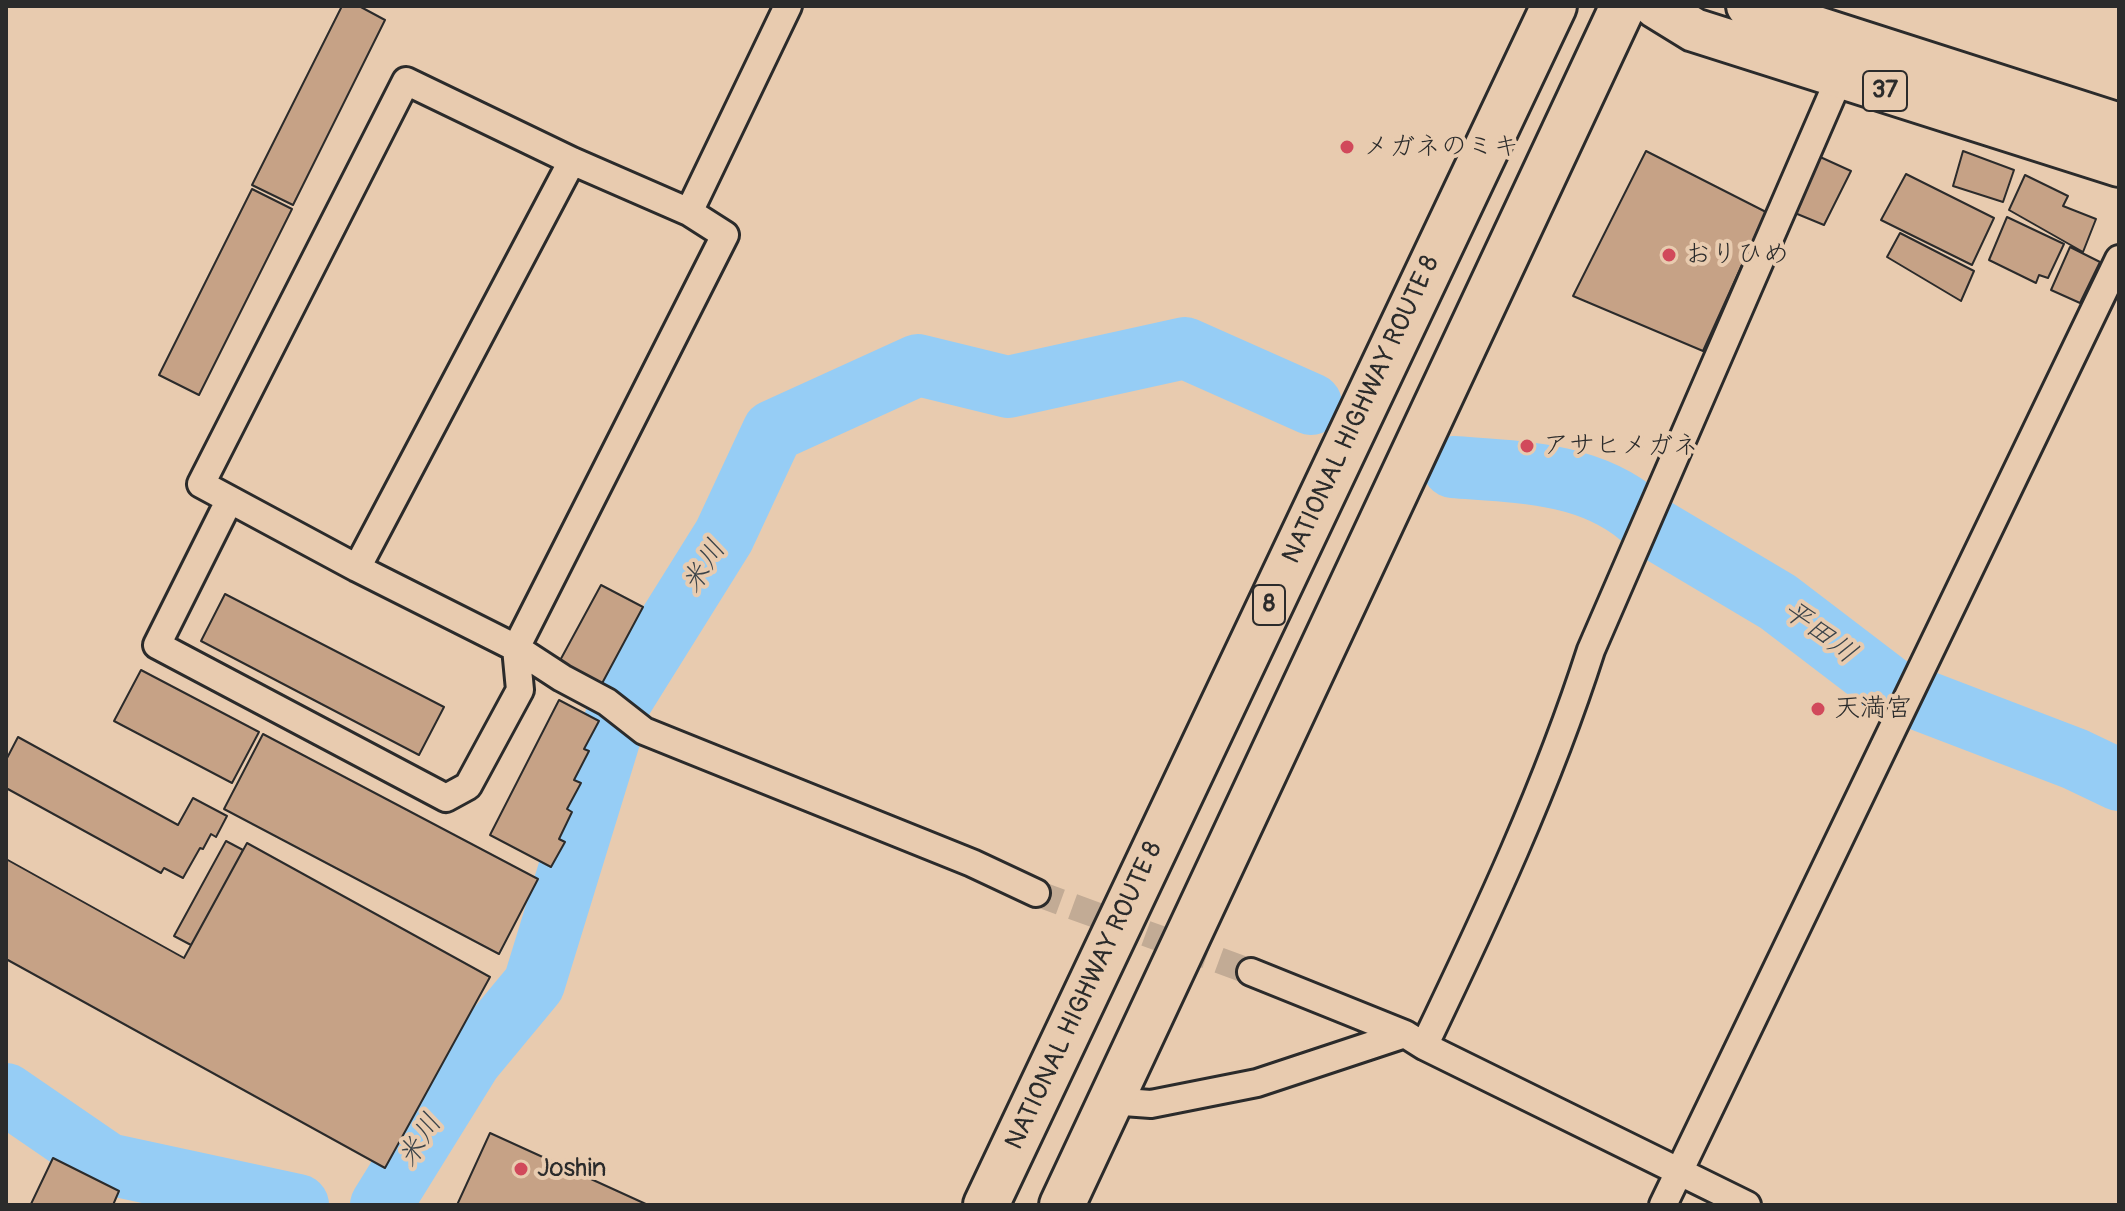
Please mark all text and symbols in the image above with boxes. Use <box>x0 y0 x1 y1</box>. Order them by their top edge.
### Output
road number: 37 <box>1863 71 1907 111</box>
place label: メガネのミキ <box>1363 131 1519 163</box>
marker: メガネのミキ <box>1338 138 1356 156</box>
place label: おりひめ <box>1685 239 1789 271</box>
marker: おりひめ <box>1660 246 1678 264</box>
street label: NATIONAL HIGHWAY ROUTE 8 <box>1277 251 1447 569</box>
place label: アサヒメガネ <box>1543 430 1699 462</box>
marker: アサヒメガネ <box>1518 437 1536 455</box>
water label: 米川 <box>676 534 734 600</box>
road number: 8 <box>1253 585 1285 625</box>
water label: 平田川 <box>1775 594 1863 672</box>
place label: 天満宮 <box>1834 693 1912 725</box>
marker: 天満宮 <box>1809 700 1827 718</box>
street label: NATIONAL HIGHWAY ROUTE 8 <box>1000 837 1170 1155</box>
water label: 米川 <box>392 1108 450 1174</box>
place label: Joshin <box>537 1153 607 1185</box>
marker: Joshin <box>512 1160 530 1178</box>

